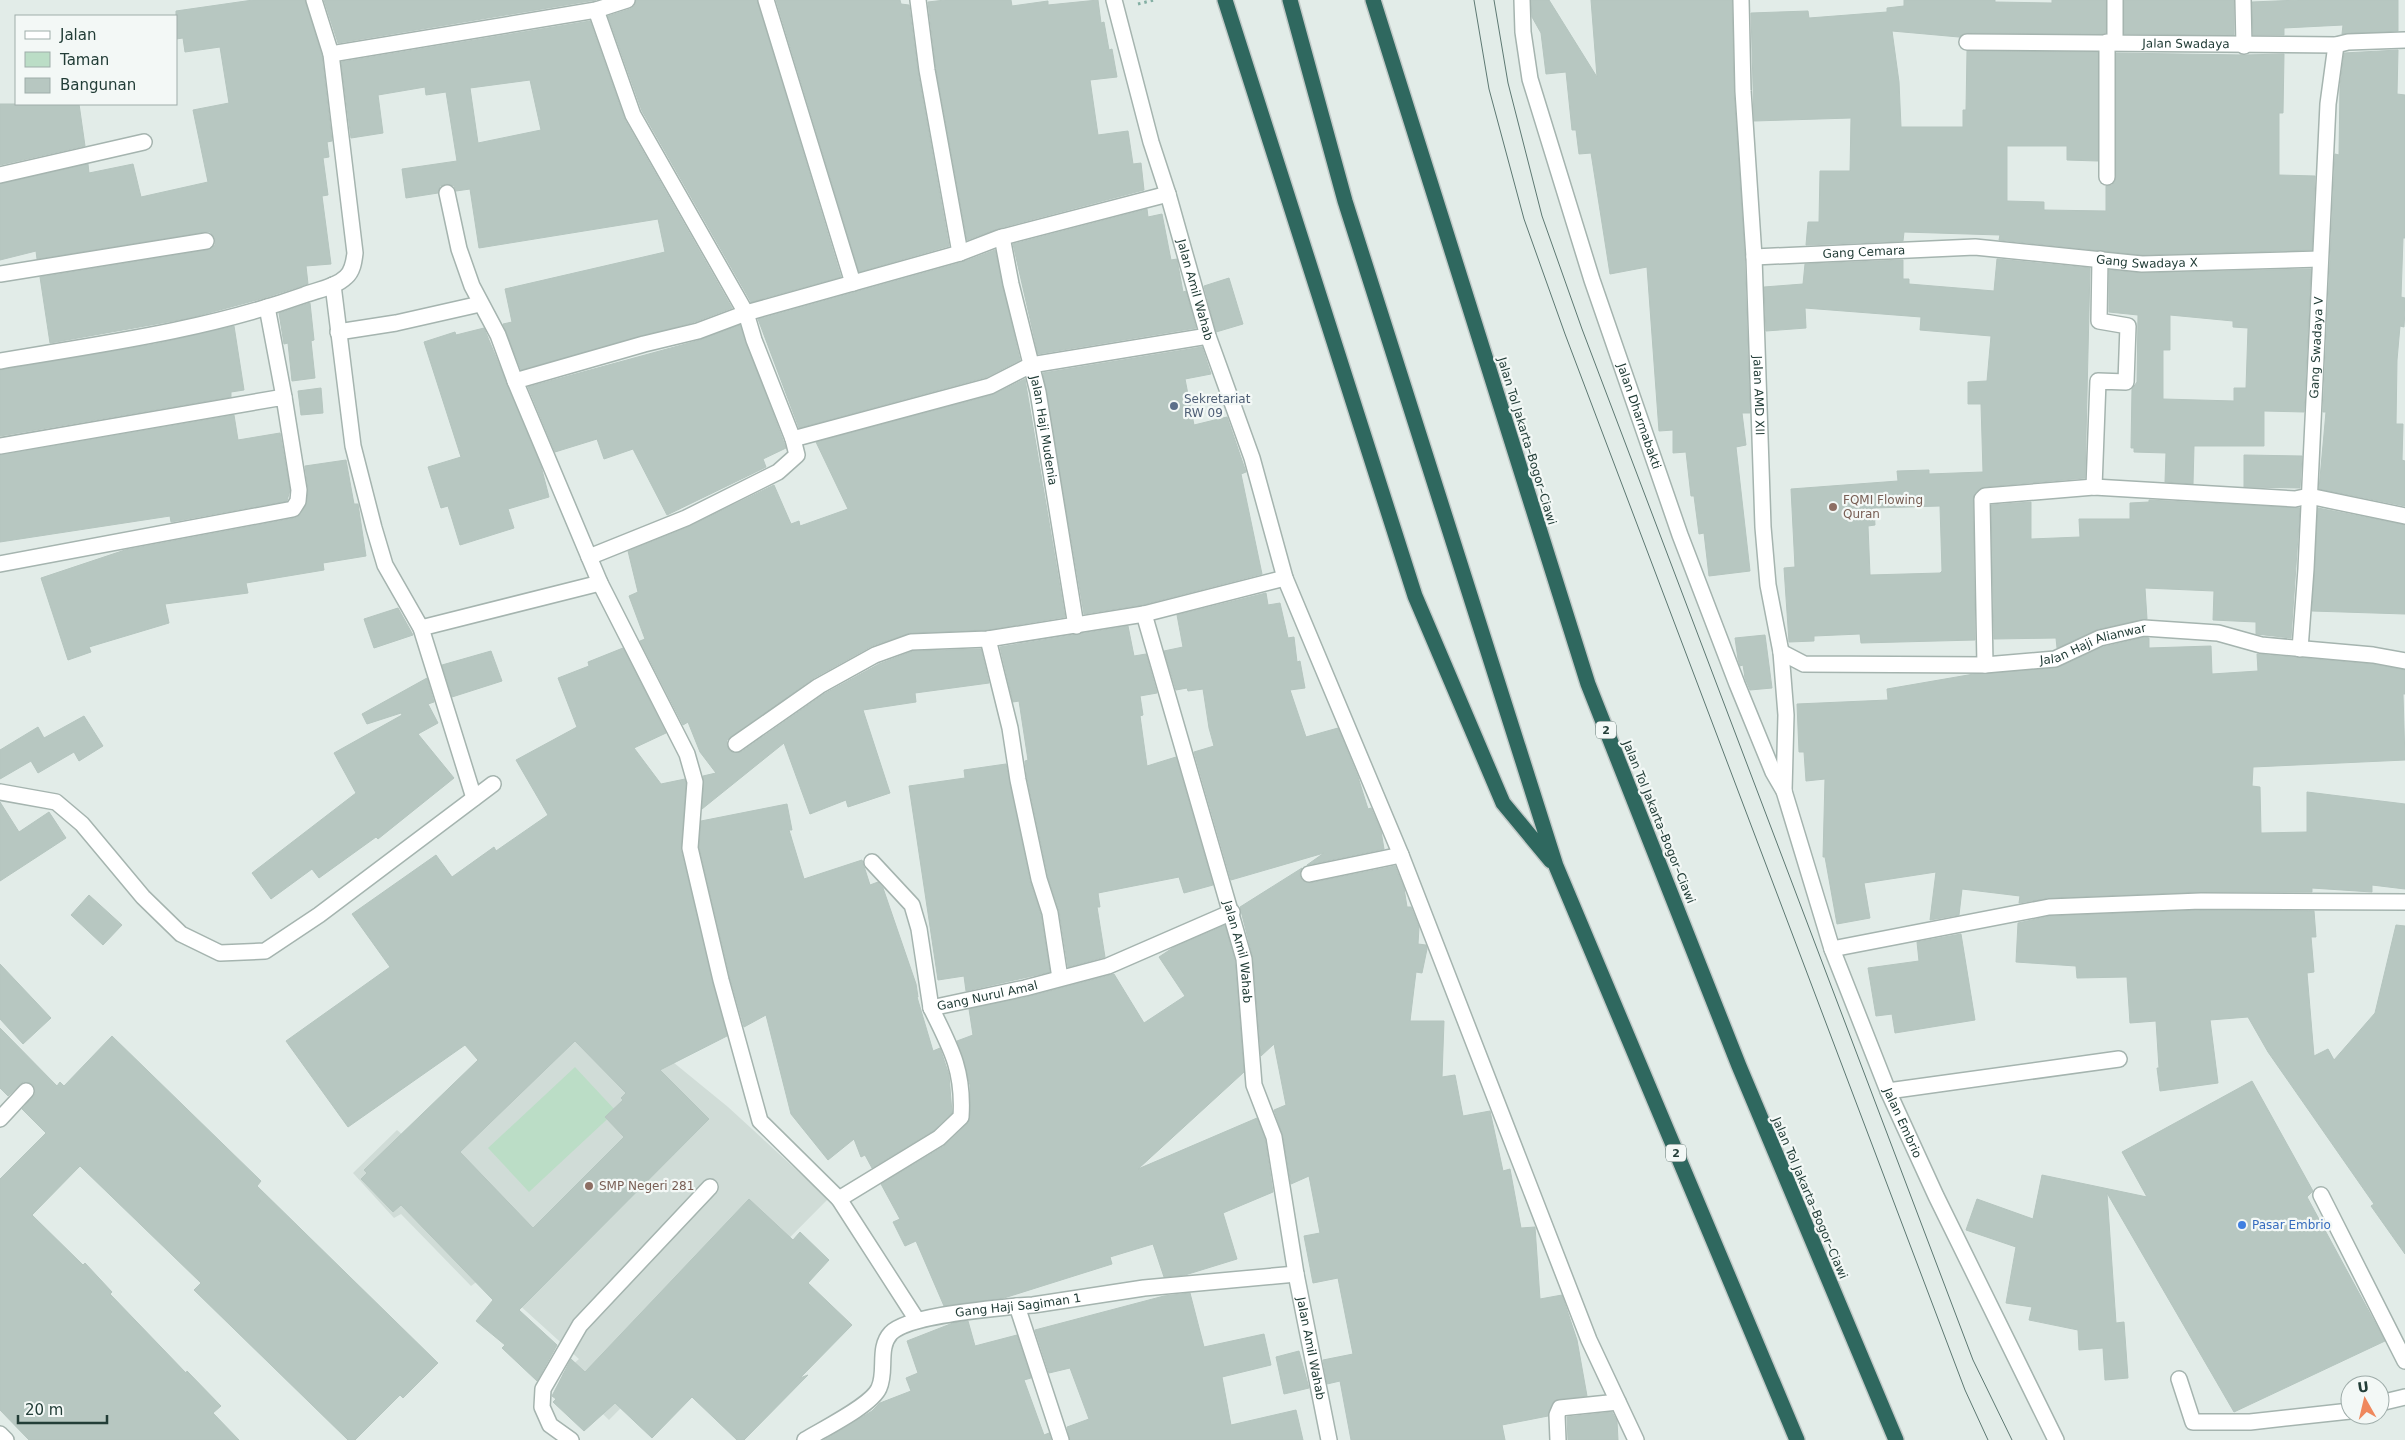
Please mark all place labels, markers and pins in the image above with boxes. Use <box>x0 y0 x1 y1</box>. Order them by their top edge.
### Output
place label: Sekretariat RW 09 <box>1184 392 1251 420</box>
marker: Sekretariat RW 09 <box>1168 400 1180 412</box>
place label: FQMI Flowing Quran <box>1843 493 1923 521</box>
marker: FQMI Flowing Quran <box>1827 501 1839 513</box>
place label: SMP Negeri 281 <box>599 1179 694 1193</box>
marker: SMP Negeri 281 <box>583 1180 595 1192</box>
place label: Pasar Embrio <box>2252 1218 2331 1232</box>
marker: Pasar Embrio <box>2236 1219 2248 1231</box>

